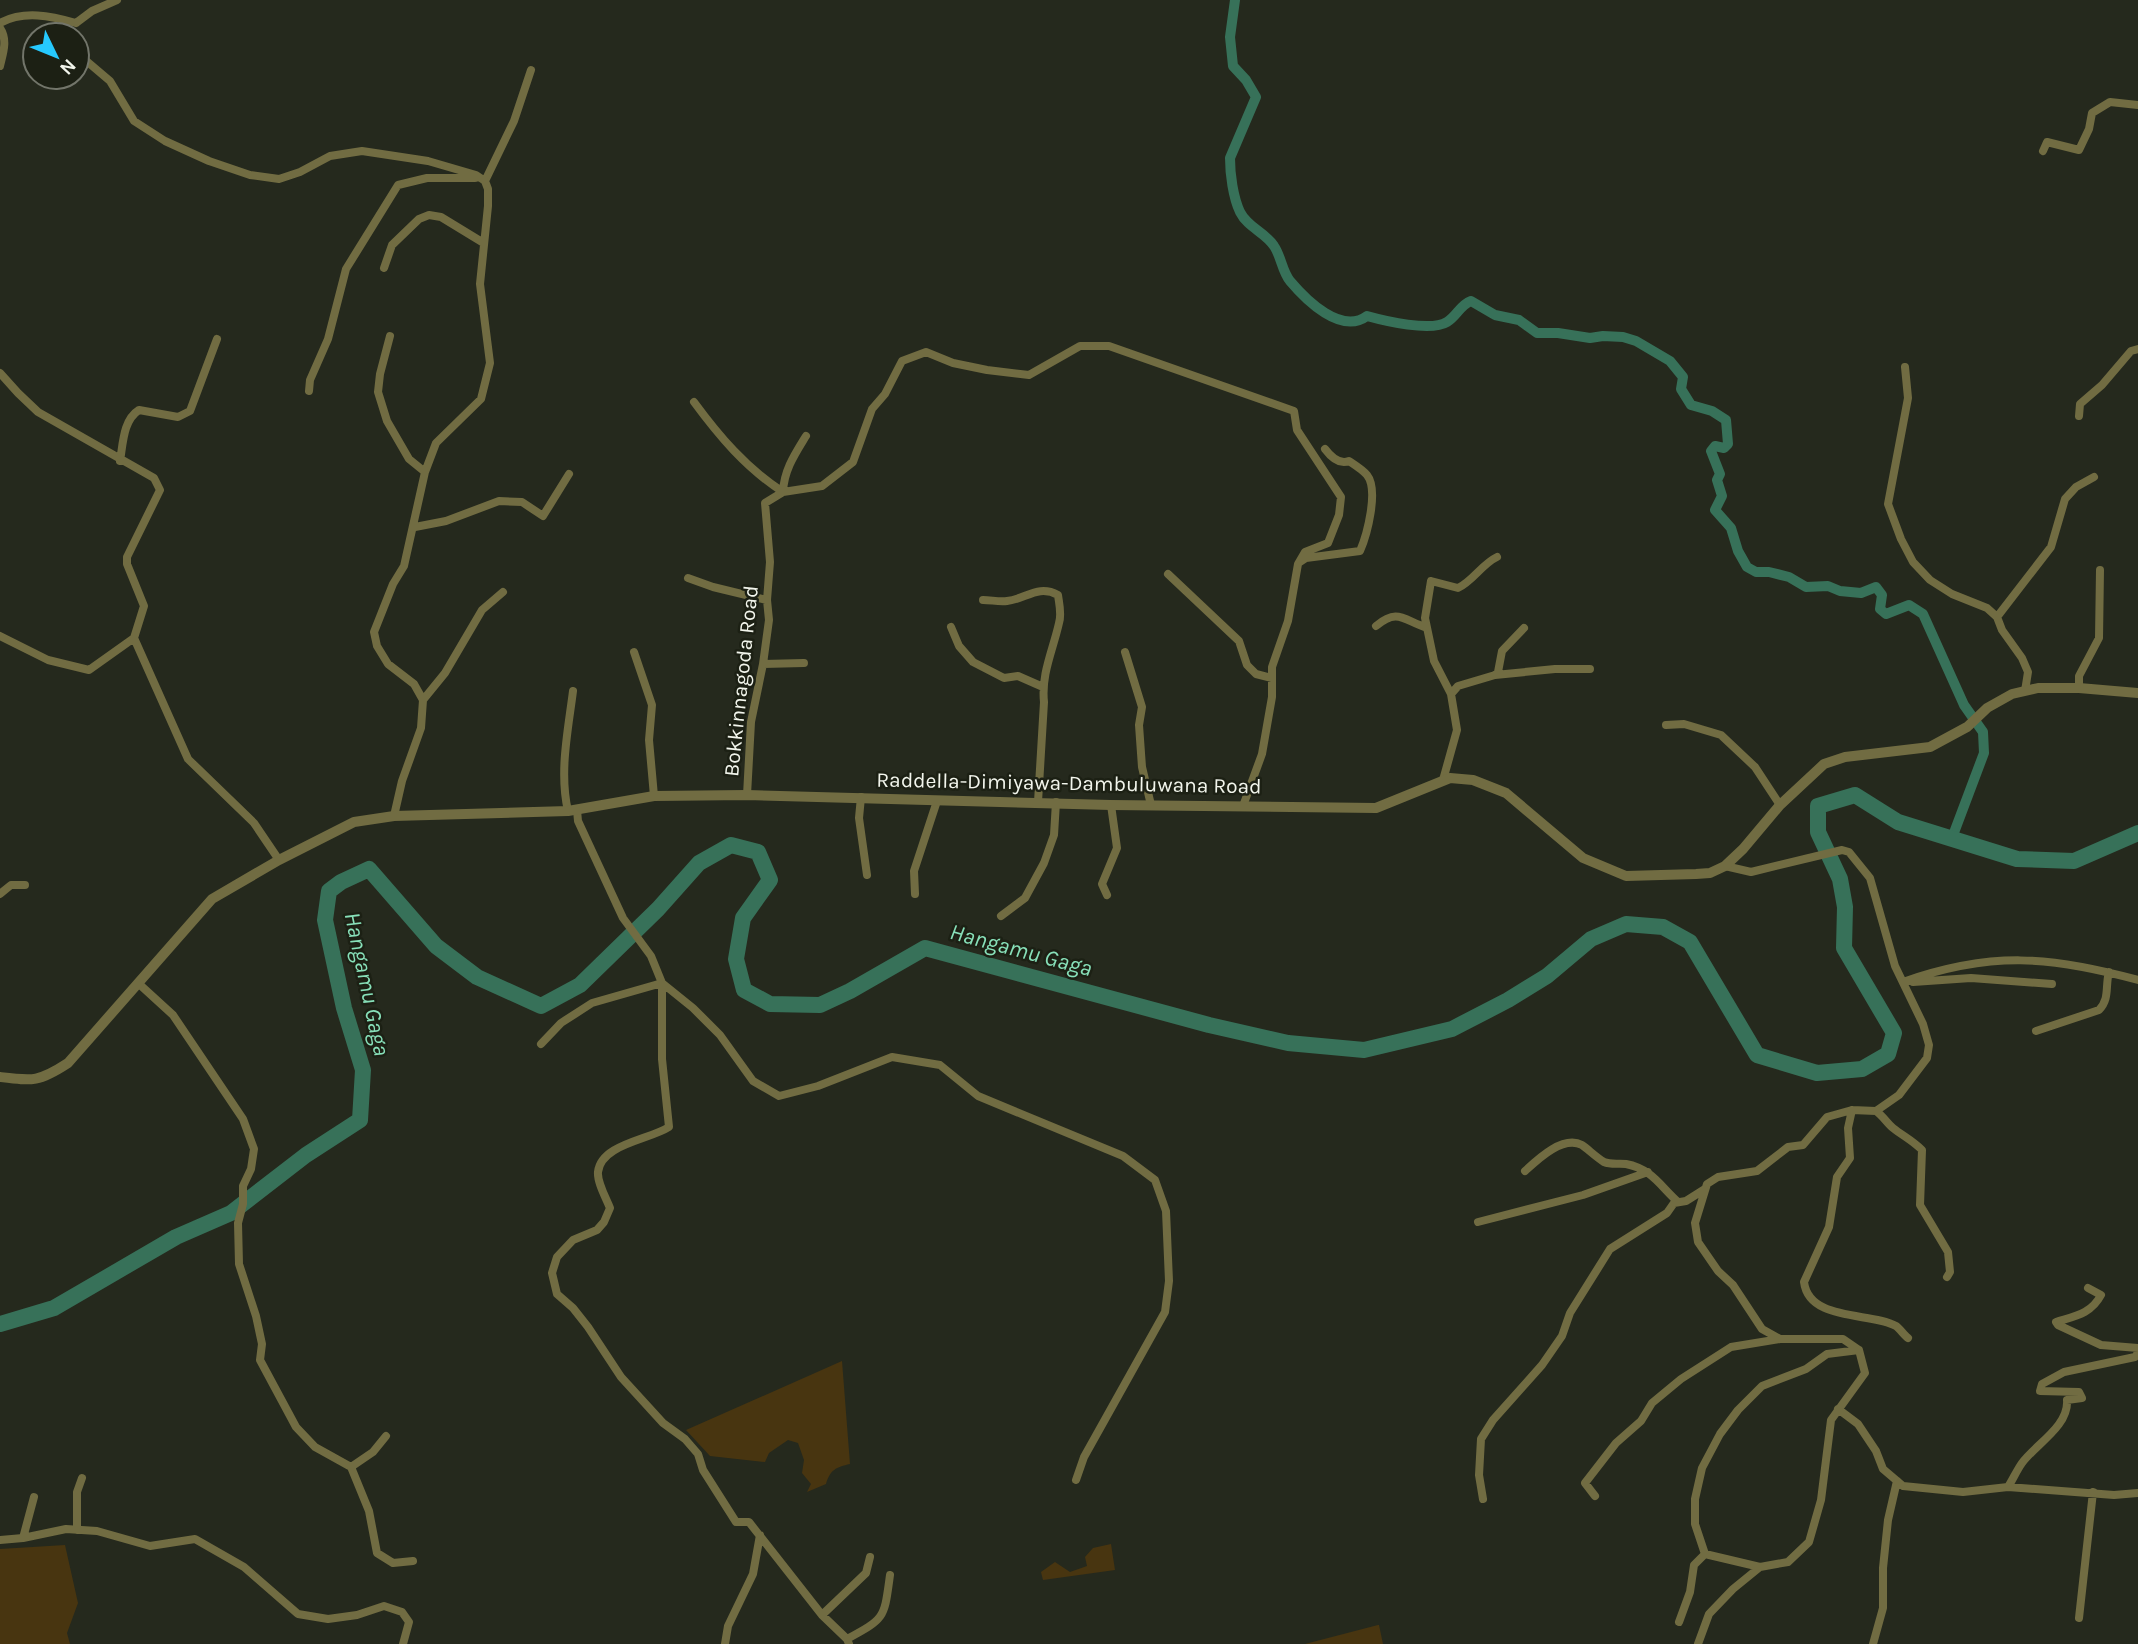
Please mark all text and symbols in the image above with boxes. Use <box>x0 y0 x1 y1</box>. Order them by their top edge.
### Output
north arrow <box>21 21 91 91</box>
text: N <box>55 54 80 79</box>
street label: Bokkinnagoda Road <box>719 584 763 778</box>
street label: Raddella-Dimiyawa-Dambuluwana Road <box>876 768 1262 798</box>
water label: Hangamu Gaga <box>339 910 395 1058</box>
water label: Hangamu Gaga <box>947 918 1095 982</box>

